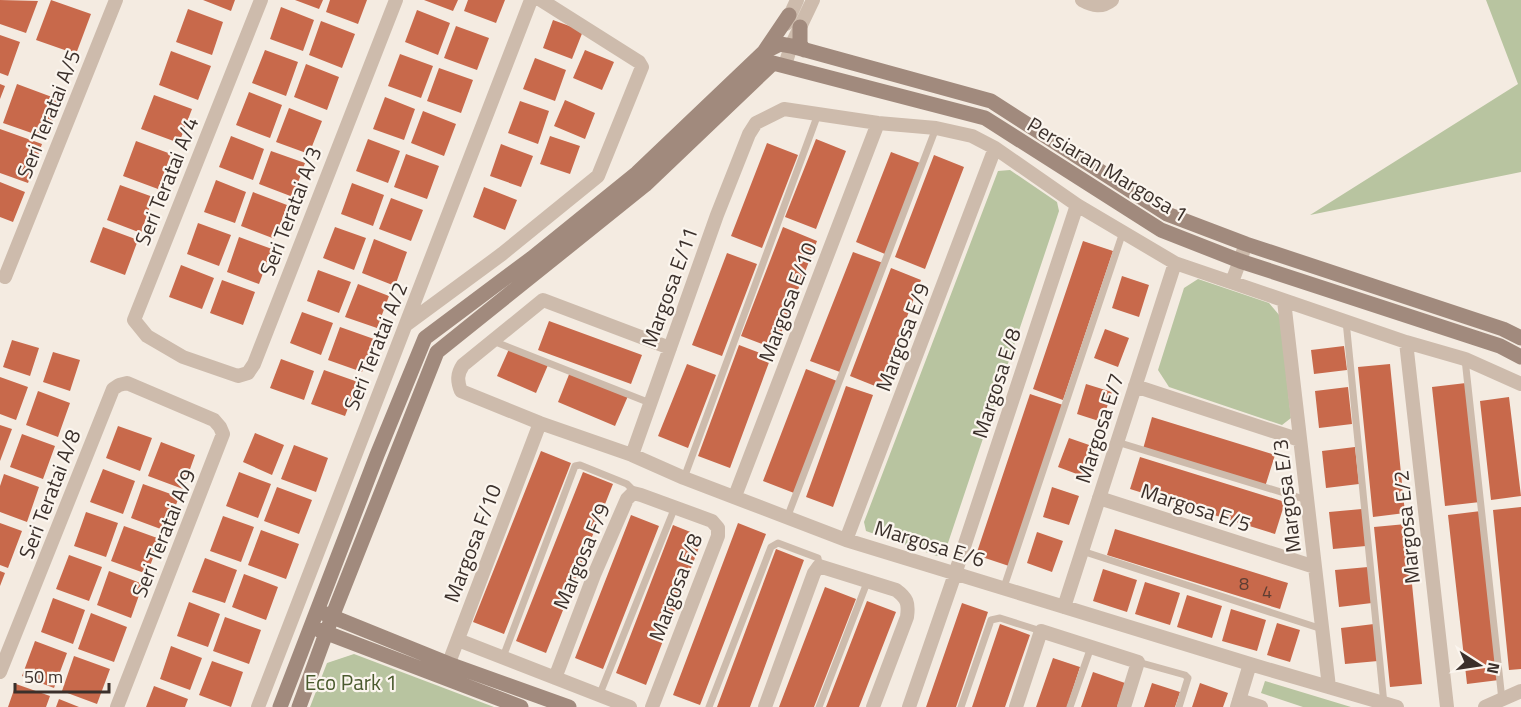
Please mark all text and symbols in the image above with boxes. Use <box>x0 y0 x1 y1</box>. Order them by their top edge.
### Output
street label: Seri Teratai A/5 <box>8 45 88 183</box>
street label: Persiaran Margosa 1 <box>1021 108 1195 230</box>
street label: Seri Teratai A/4 <box>126 112 206 250</box>
street label: Seri Teratai A/3 <box>251 142 329 280</box>
street label: Margosa E/11 <box>632 222 706 352</box>
street label: Margosa E/10 <box>750 238 824 366</box>
street label: Seri Teratai A/2 <box>335 277 415 415</box>
street label: Margosa E/9 <box>867 278 937 396</box>
street label: Margosa E/8 <box>963 324 1029 442</box>
street label: Margosa E/7 <box>1066 369 1132 487</box>
street label: Seri Teratai A/8 <box>10 425 88 563</box>
street label: Margosa E/3 <box>1263 437 1309 555</box>
street label: Seri Teratai A/9 <box>123 464 203 602</box>
street label: Margosa E/2 <box>1384 469 1428 585</box>
street label: Margosa E/5 <box>1137 474 1255 540</box>
street label: Margosa F/10 <box>435 479 509 607</box>
street label: Margosa F/9 <box>544 498 618 614</box>
street label: Margosa E/6 <box>871 511 989 575</box>
street label: Margosa F/8 <box>640 528 710 645</box>
house number: 8 <box>1239 570 1249 597</box>
house number: 4 <box>1262 578 1272 605</box>
north arrow <box>1449 635 1509 695</box>
scale bar <box>15 656 110 694</box>
text: N <box>1481 660 1507 676</box>
text: 50 m <box>24 663 63 690</box>
park label: Eco Park 1 <box>305 666 397 698</box>

